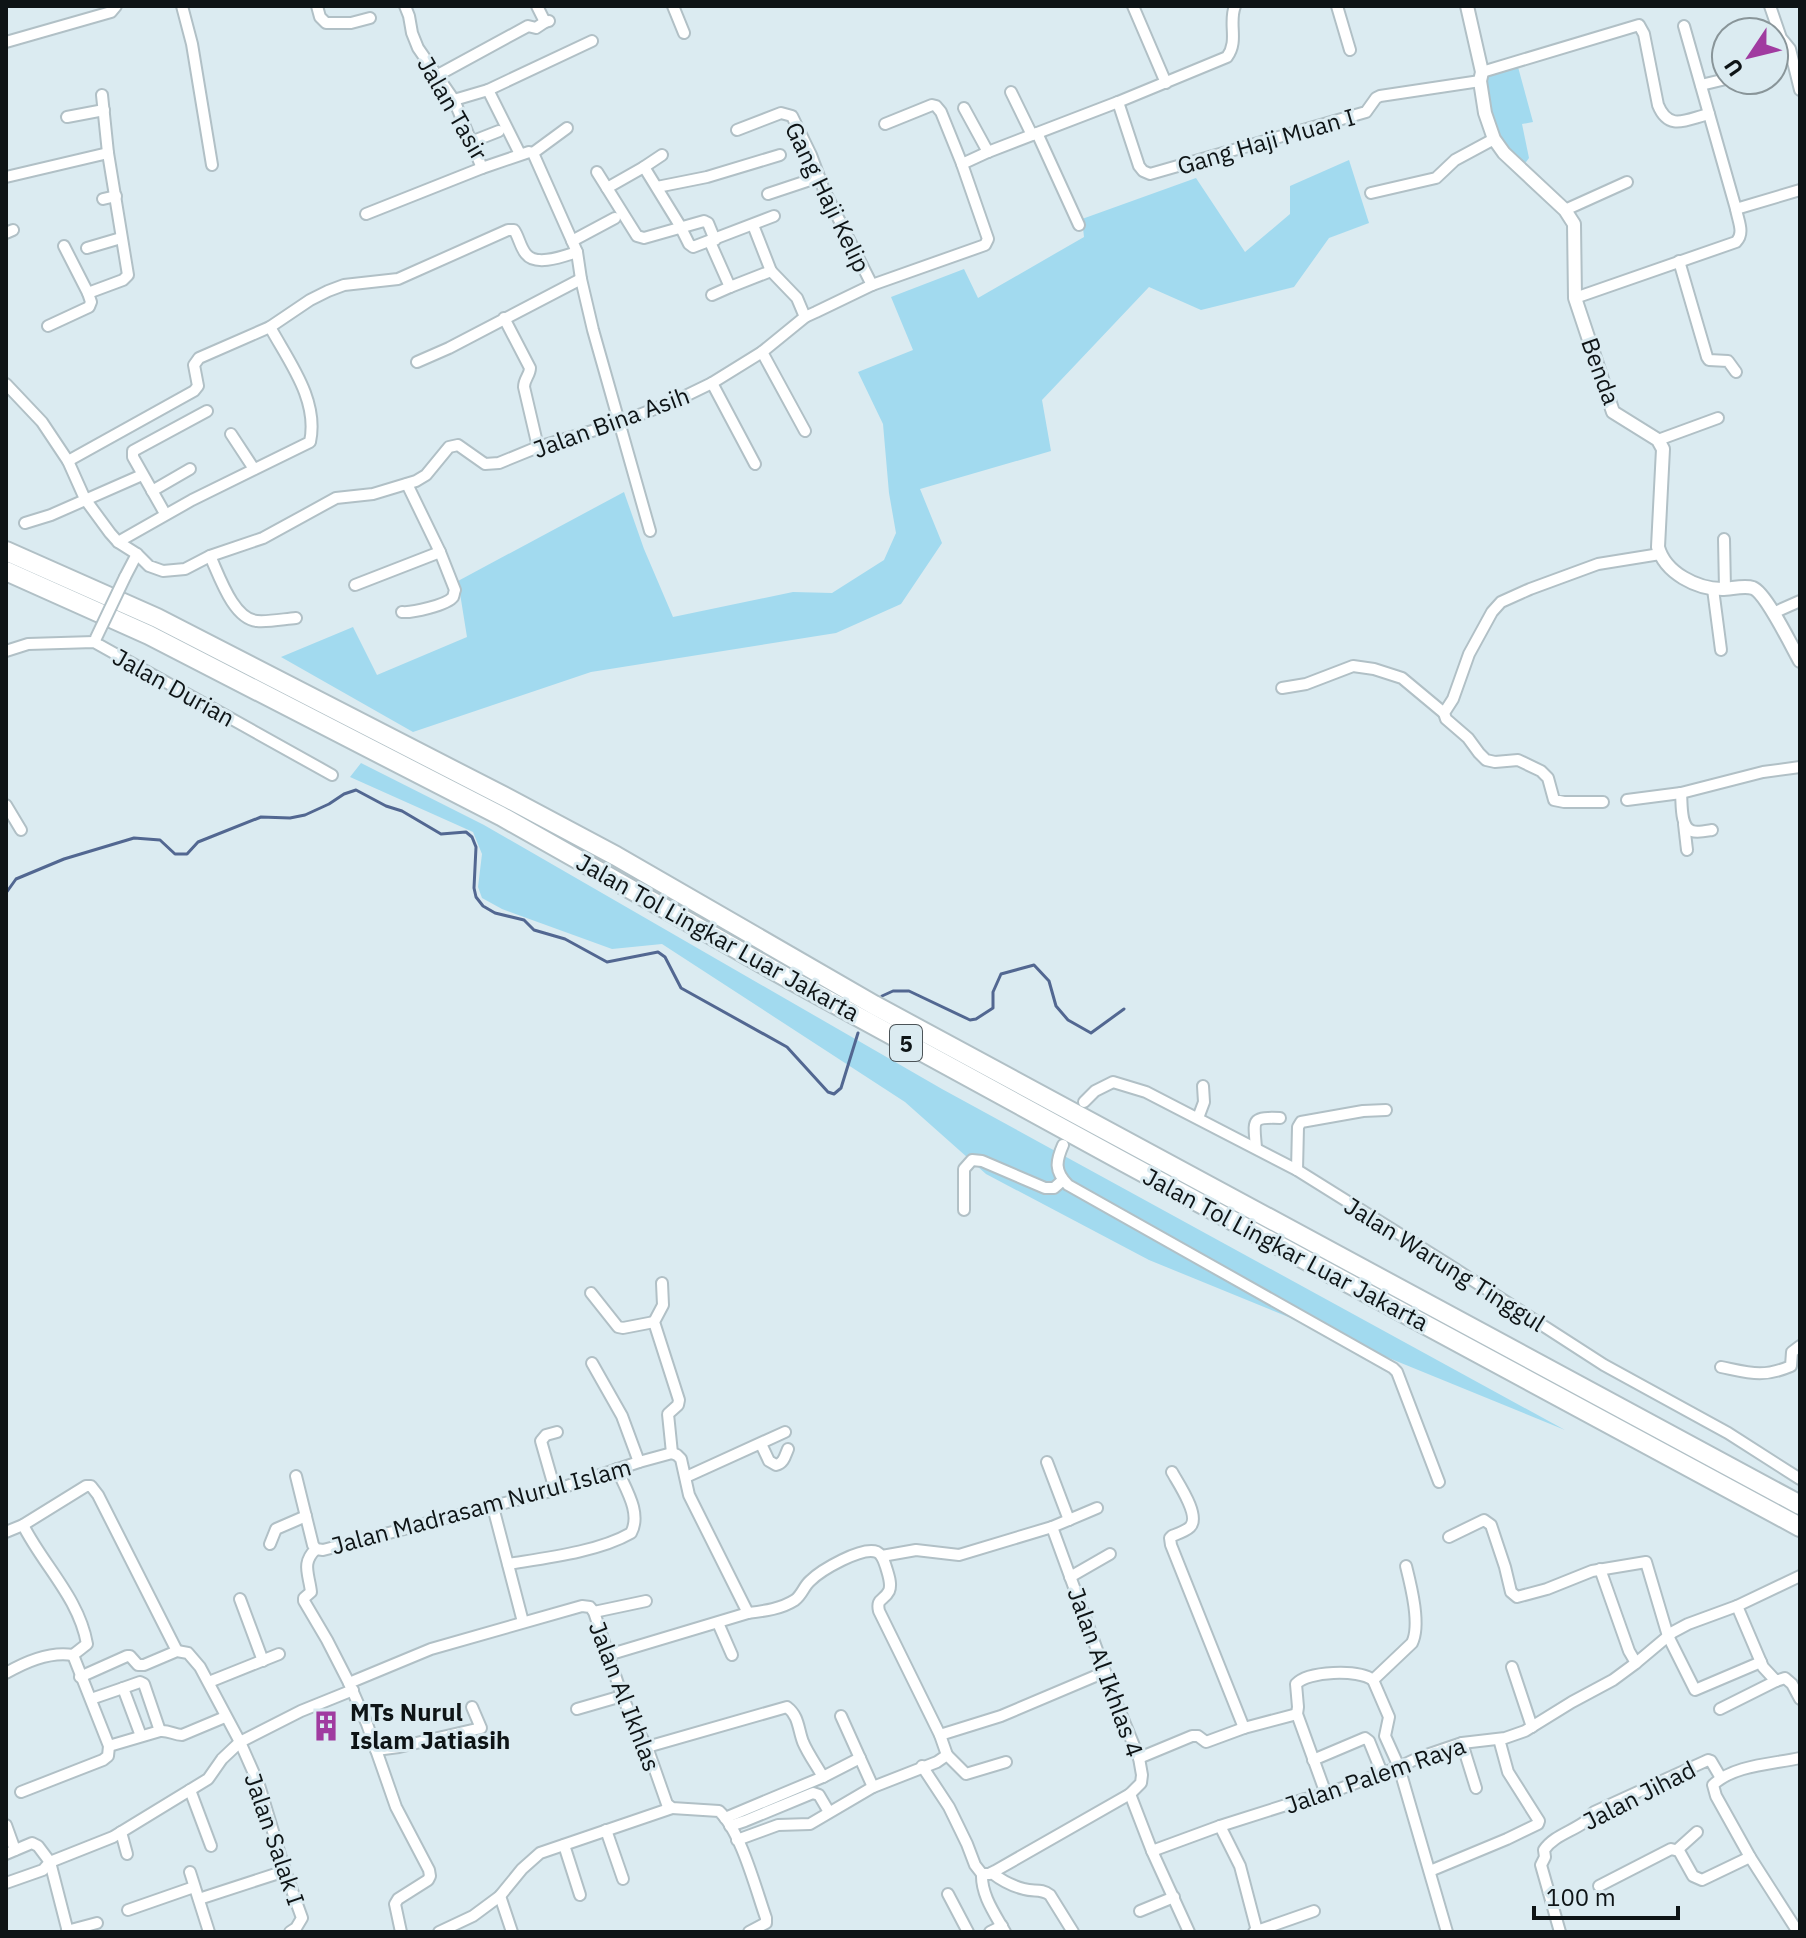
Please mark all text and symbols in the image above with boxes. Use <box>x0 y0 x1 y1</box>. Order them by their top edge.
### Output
north arrow <box>1710 16 1790 96</box>
street label: Jalan Tasir <box>410 50 496 166</box>
text: U <box>1717 53 1749 82</box>
street label: Gang Haji Muan I <box>1173 100 1359 182</box>
street label: Gang Haji Kelip <box>778 117 878 277</box>
street label: Benda <box>1574 333 1628 409</box>
street label: Jalan Bina Asih <box>528 379 694 465</box>
street label: Jalan Durian <box>107 640 241 734</box>
street label: Jalan Tol Lingkar Luar Jakarta <box>571 846 865 1028</box>
road number: 5 <box>890 1025 922 1061</box>
street label: Jalan Tol Lingkar Luar Jakarta <box>1138 1160 1434 1338</box>
street label: Jalan Warung Tinggul <box>1339 1189 1551 1339</box>
street label: Jalan Madrasam Nurul Islam <box>327 1451 635 1561</box>
street label: Jalan Al Ikhlas 4 <box>1060 1583 1152 1761</box>
street label: Jalan Al Ikhlas <box>582 1616 668 1776</box>
place label: MTs Nurul Islam Jatiasih <box>350 1696 510 1756</box>
building icon: MTs Nurul Islam Jatiasih <box>309 1709 343 1743</box>
street label: Jalan Palem Raya <box>1280 1729 1470 1821</box>
street label: Jalan Jihad <box>1577 1753 1701 1837</box>
street label: Jalan Salak I <box>237 1769 313 1909</box>
scale bar <box>1534 1870 1678 1920</box>
text: 100 m <box>1546 1881 1616 1913</box>

